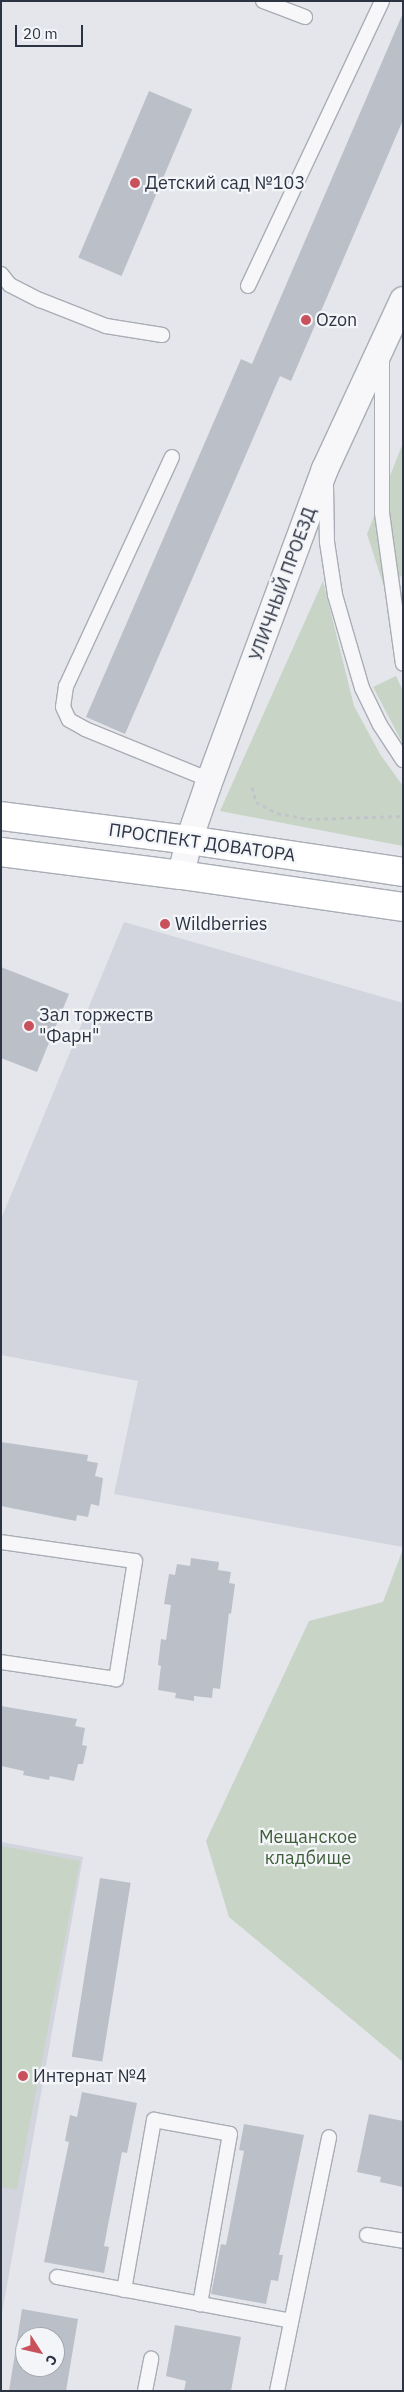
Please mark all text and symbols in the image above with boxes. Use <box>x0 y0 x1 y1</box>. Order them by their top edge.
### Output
scale bar <box>18 15 85 47</box>
text: 20 m <box>23 24 58 43</box>
place label: Детский сад №103 <box>145 172 305 194</box>
marker: Детский сад №103 <box>129 177 141 189</box>
place label: Ozon <box>316 309 357 331</box>
marker: Ozon <box>300 314 312 326</box>
street label: УЛИЧНЫЙ ПРОЕЗД <box>245 504 321 664</box>
street label: ПРОСПЕКТ ДОВАТОРА <box>107 819 297 867</box>
place label: Wildberries <box>175 913 268 935</box>
marker: Wildberries <box>159 918 171 930</box>
place label: Зал торжеств "Фарн" <box>39 1005 154 1048</box>
marker: Зал торжеств "Фарн" <box>23 1020 35 1032</box>
park label: Мещанское кладбище <box>259 1827 357 1870</box>
place label: Интернат №4 <box>33 2065 147 2087</box>
marker: Интернат №4 <box>17 2070 29 2082</box>
north arrow <box>15 2327 65 2377</box>
text: С <box>41 2351 61 2369</box>

